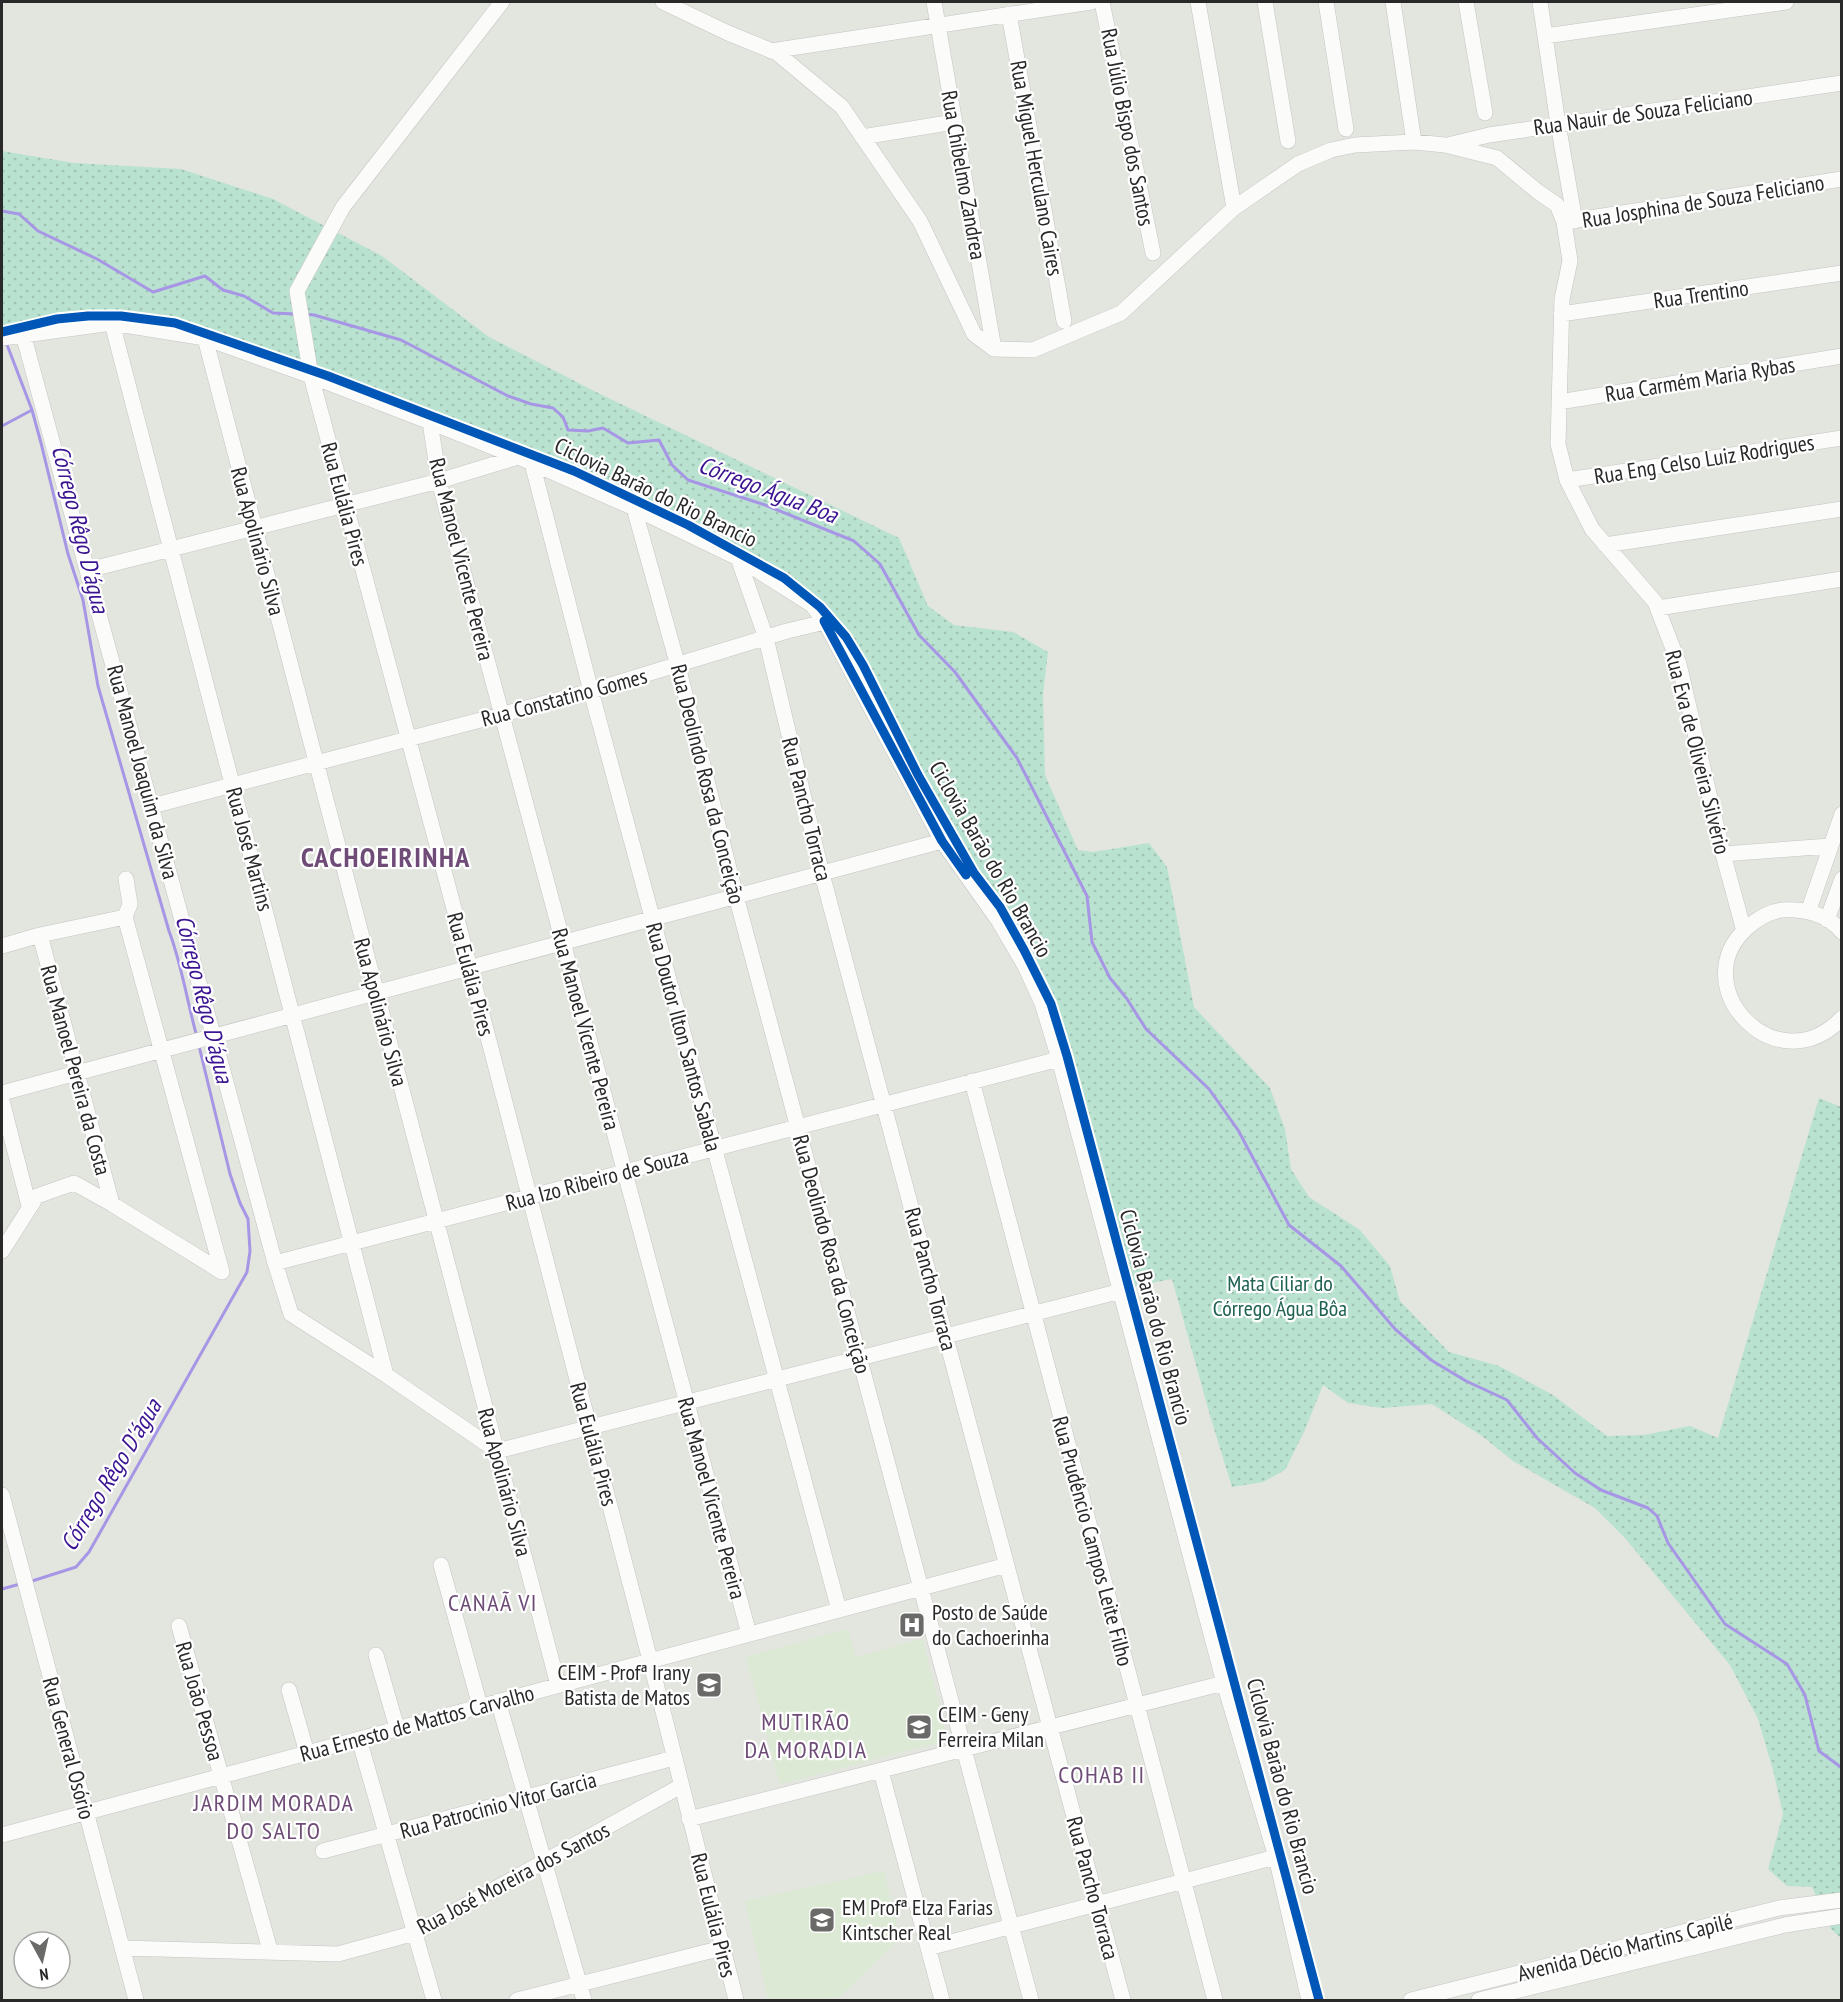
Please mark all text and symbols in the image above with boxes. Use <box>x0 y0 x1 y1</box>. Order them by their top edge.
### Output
street label: Rua Júlio Bispo dos Santos <box>1095 26 1161 228</box>
street label: Rua Miguel Herculano Caires <box>1004 58 1070 278</box>
street label: Rua Nauir de Souza Feliciano <box>1532 83 1754 141</box>
street label: Rua Chibelmo Zandrea <box>935 88 993 262</box>
street label: Rua Josphina de Souza Feliciano <box>1580 168 1826 234</box>
street label: Rua Trentino <box>1652 273 1750 315</box>
street label: Rua Carmém Maria Rybas <box>1603 350 1797 408</box>
street label: Rua Eng Celso Luiz Rodrigues <box>1592 428 1816 490</box>
street label: Ciclovia Barão do Rio Brancio <box>550 431 762 553</box>
street label: Rua Eulália Pires <box>315 439 375 569</box>
water label: Córrego Rêgo D'água <box>45 442 117 617</box>
water label: Córrego Água Boa <box>694 449 843 531</box>
street label: Rua Manoel Vicente Pereira <box>423 455 501 663</box>
street label: Rua Apolinário Silva <box>225 464 291 618</box>
street label: Rua Eva de Oliveira Silvério <box>1659 647 1737 857</box>
street label: Rua Constatino Gomes <box>478 661 650 733</box>
street label: Rua Deolindo Rosa da Conceição <box>665 661 751 907</box>
street label: Rua Manoel Joaquim da Silva <box>101 662 185 882</box>
street label: Rua Pancho Torraca <box>776 734 838 884</box>
street label: Ciclovia Barão do Rio Brancio <box>923 756 1059 962</box>
street label: Rua José Martins <box>220 784 280 914</box>
district label: CACHOEIRINHA <box>301 838 471 875</box>
street label: Rua Eulália Pires <box>441 909 501 1039</box>
water label: Córrego Rêgo D'água <box>169 912 241 1087</box>
street label: Rua Doutor Ilton Santos Sabala <box>640 919 728 1155</box>
street label: Rua Manoel Vicente Pereira <box>546 925 626 1133</box>
street label: Rua Apolinário Silva <box>348 935 414 1089</box>
street label: Rua Manoel Pereira da Costa <box>34 962 118 1178</box>
street label: Rua Deolindo Rosa da Conceição <box>787 1132 877 1376</box>
street label: Rua Izo Ribeiro de Souza <box>503 1141 691 1217</box>
street label: Rua Pancho Torraca <box>898 1204 964 1354</box>
street label: Ciclovia Barão do Rio Brancio <box>1114 1206 1198 1428</box>
park label: Mata Ciliar do Córrego Água Bôa <box>1213 1269 1347 1322</box>
street label: Rua Eulália Pires <box>564 1379 624 1509</box>
water label: Córrego Rêgo D'água <box>53 1392 169 1556</box>
street label: Rua Manoel Vicente Pereira <box>672 1394 752 1602</box>
street label: Rua Apolinário Silva <box>472 1405 538 1559</box>
street label: Rua Prudêncio Campos Leite Filho <box>1046 1413 1140 1669</box>
district label: CANAÃ VI <box>448 1587 538 1618</box>
place label: Posto de Saúde do Cachoerinha <box>932 1598 1049 1651</box>
hospital icon: Posto de Saúde do Cachoerinha <box>897 1610 927 1640</box>
street label: Rua João Pessoa <box>170 1638 230 1764</box>
place label: CEIM - Profª Irany Batista de Matos <box>557 1658 691 1711</box>
school or university icon: CEIM - Profª Irany Batista de Matos <box>694 1670 724 1700</box>
street label: Rua General Osório <box>37 1674 101 1822</box>
street label: Ciclovia Barão do Rio Brancio <box>1241 1675 1325 1897</box>
street label: Rua Ernesto de Mattos Carvalho <box>297 1678 537 1768</box>
place label: CEIM - Geny Ferreira Milan <box>938 1700 1044 1753</box>
district label: MUTIRÃO DA MORADIA <box>744 1706 868 1765</box>
school or university icon: CEIM - Geny Ferreira Milan <box>904 1712 934 1742</box>
district label: COHAB II <box>1058 1759 1146 1790</box>
street label: Rua Patrocinio Vitor Garcia <box>397 1765 599 1845</box>
district label: JARDIM MORADA DO SALTO <box>193 1787 354 1846</box>
street label: Rua Pancho Torraca <box>1060 1813 1126 1963</box>
street label: Rua José Moreira dos Santos <box>412 1815 614 1941</box>
street label: Rua Eulália Pires <box>685 1850 743 1980</box>
place label: EM Profª Elza Farias Kintscher Real <box>842 1893 993 1946</box>
school or university icon: EM Profª Elza Farias Kintscher Real <box>807 1905 837 1935</box>
street label: Avenida Décio Martins Capilé <box>1514 1907 1736 1987</box>
north arrow <box>12 1930 72 1990</box>
text: N <box>38 1964 50 1985</box>

